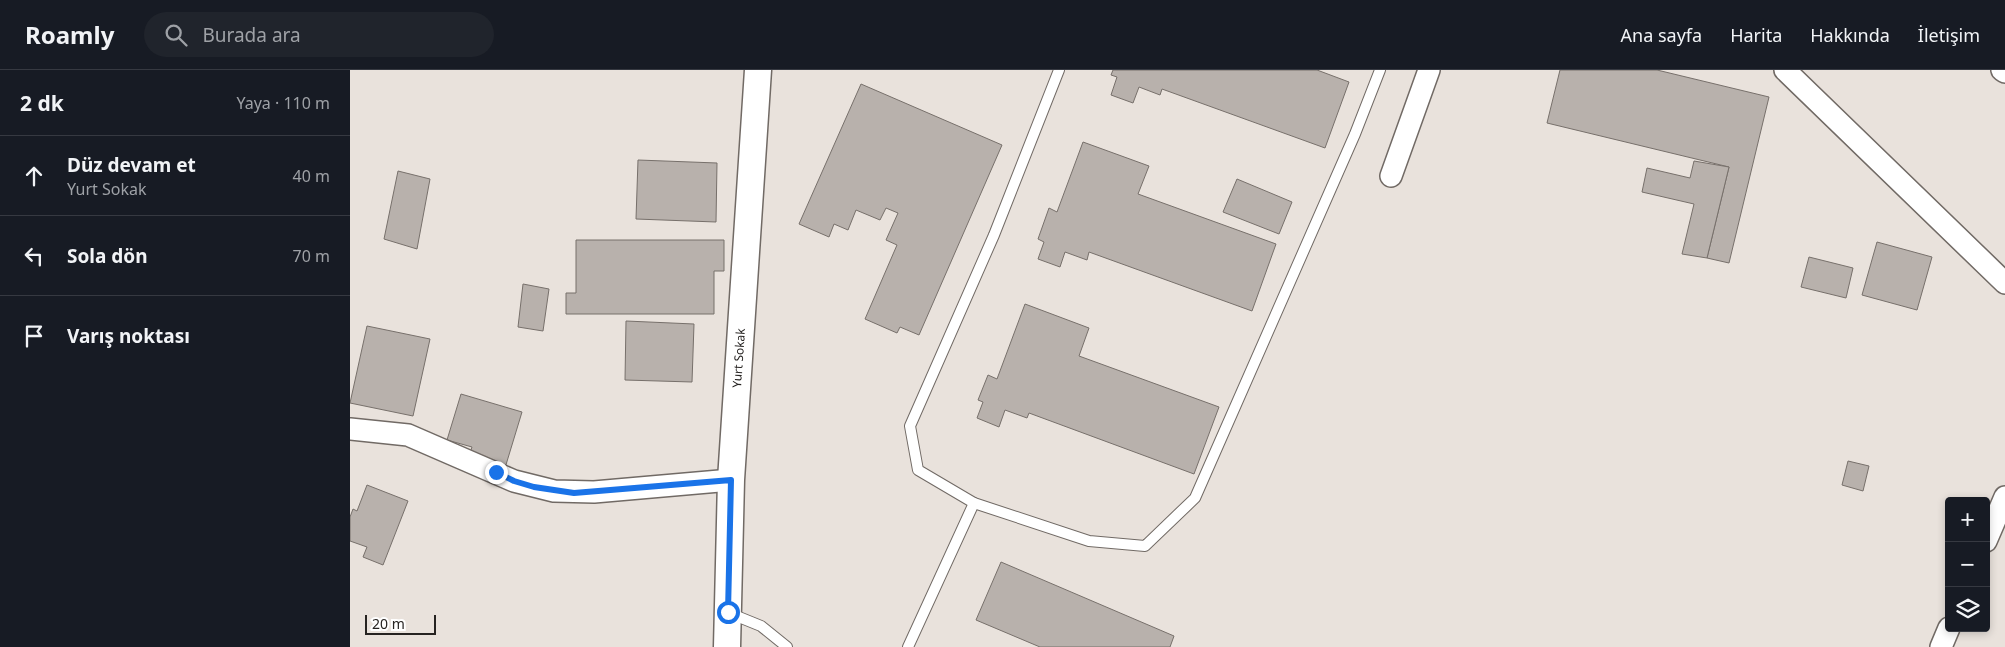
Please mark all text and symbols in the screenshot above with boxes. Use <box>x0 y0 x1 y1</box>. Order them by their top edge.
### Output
search box <box>144 12 494 57</box>
text: Roamly <box>25 18 114 51</box>
icon: search <box>162 21 190 49</box>
text: Burada ara <box>202 22 301 48</box>
text: Ana sayfa <box>1621 23 1702 47</box>
text: Harita <box>1730 23 1782 47</box>
text: Hakkında <box>1810 23 1890 47</box>
text: İletişim <box>1918 23 1980 47</box>
text: 2 dk <box>20 89 64 117</box>
text: Yaya · 110 m <box>236 92 330 114</box>
text: Düz devam et <box>67 152 196 178</box>
icon: ahead <box>20 162 48 190</box>
text: 40 m <box>293 165 330 187</box>
text: Yurt Sokak <box>67 178 147 200</box>
icon: left <box>20 242 48 270</box>
text: Sola dön <box>67 243 148 269</box>
text: 70 m <box>293 245 330 267</box>
icon: arrive <box>20 322 48 350</box>
text: Varış noktası <box>67 323 190 349</box>
street label: Yurt Sokak <box>728 327 749 388</box>
route end <box>485 461 508 484</box>
map controls <box>1945 497 1990 632</box>
button: + <box>1945 497 1990 542</box>
button: − <box>1945 542 1990 587</box>
button: layers <box>1945 587 1990 632</box>
route start <box>717 601 740 624</box>
scale bar <box>365 612 436 635</box>
text: 20 m <box>372 614 405 633</box>

